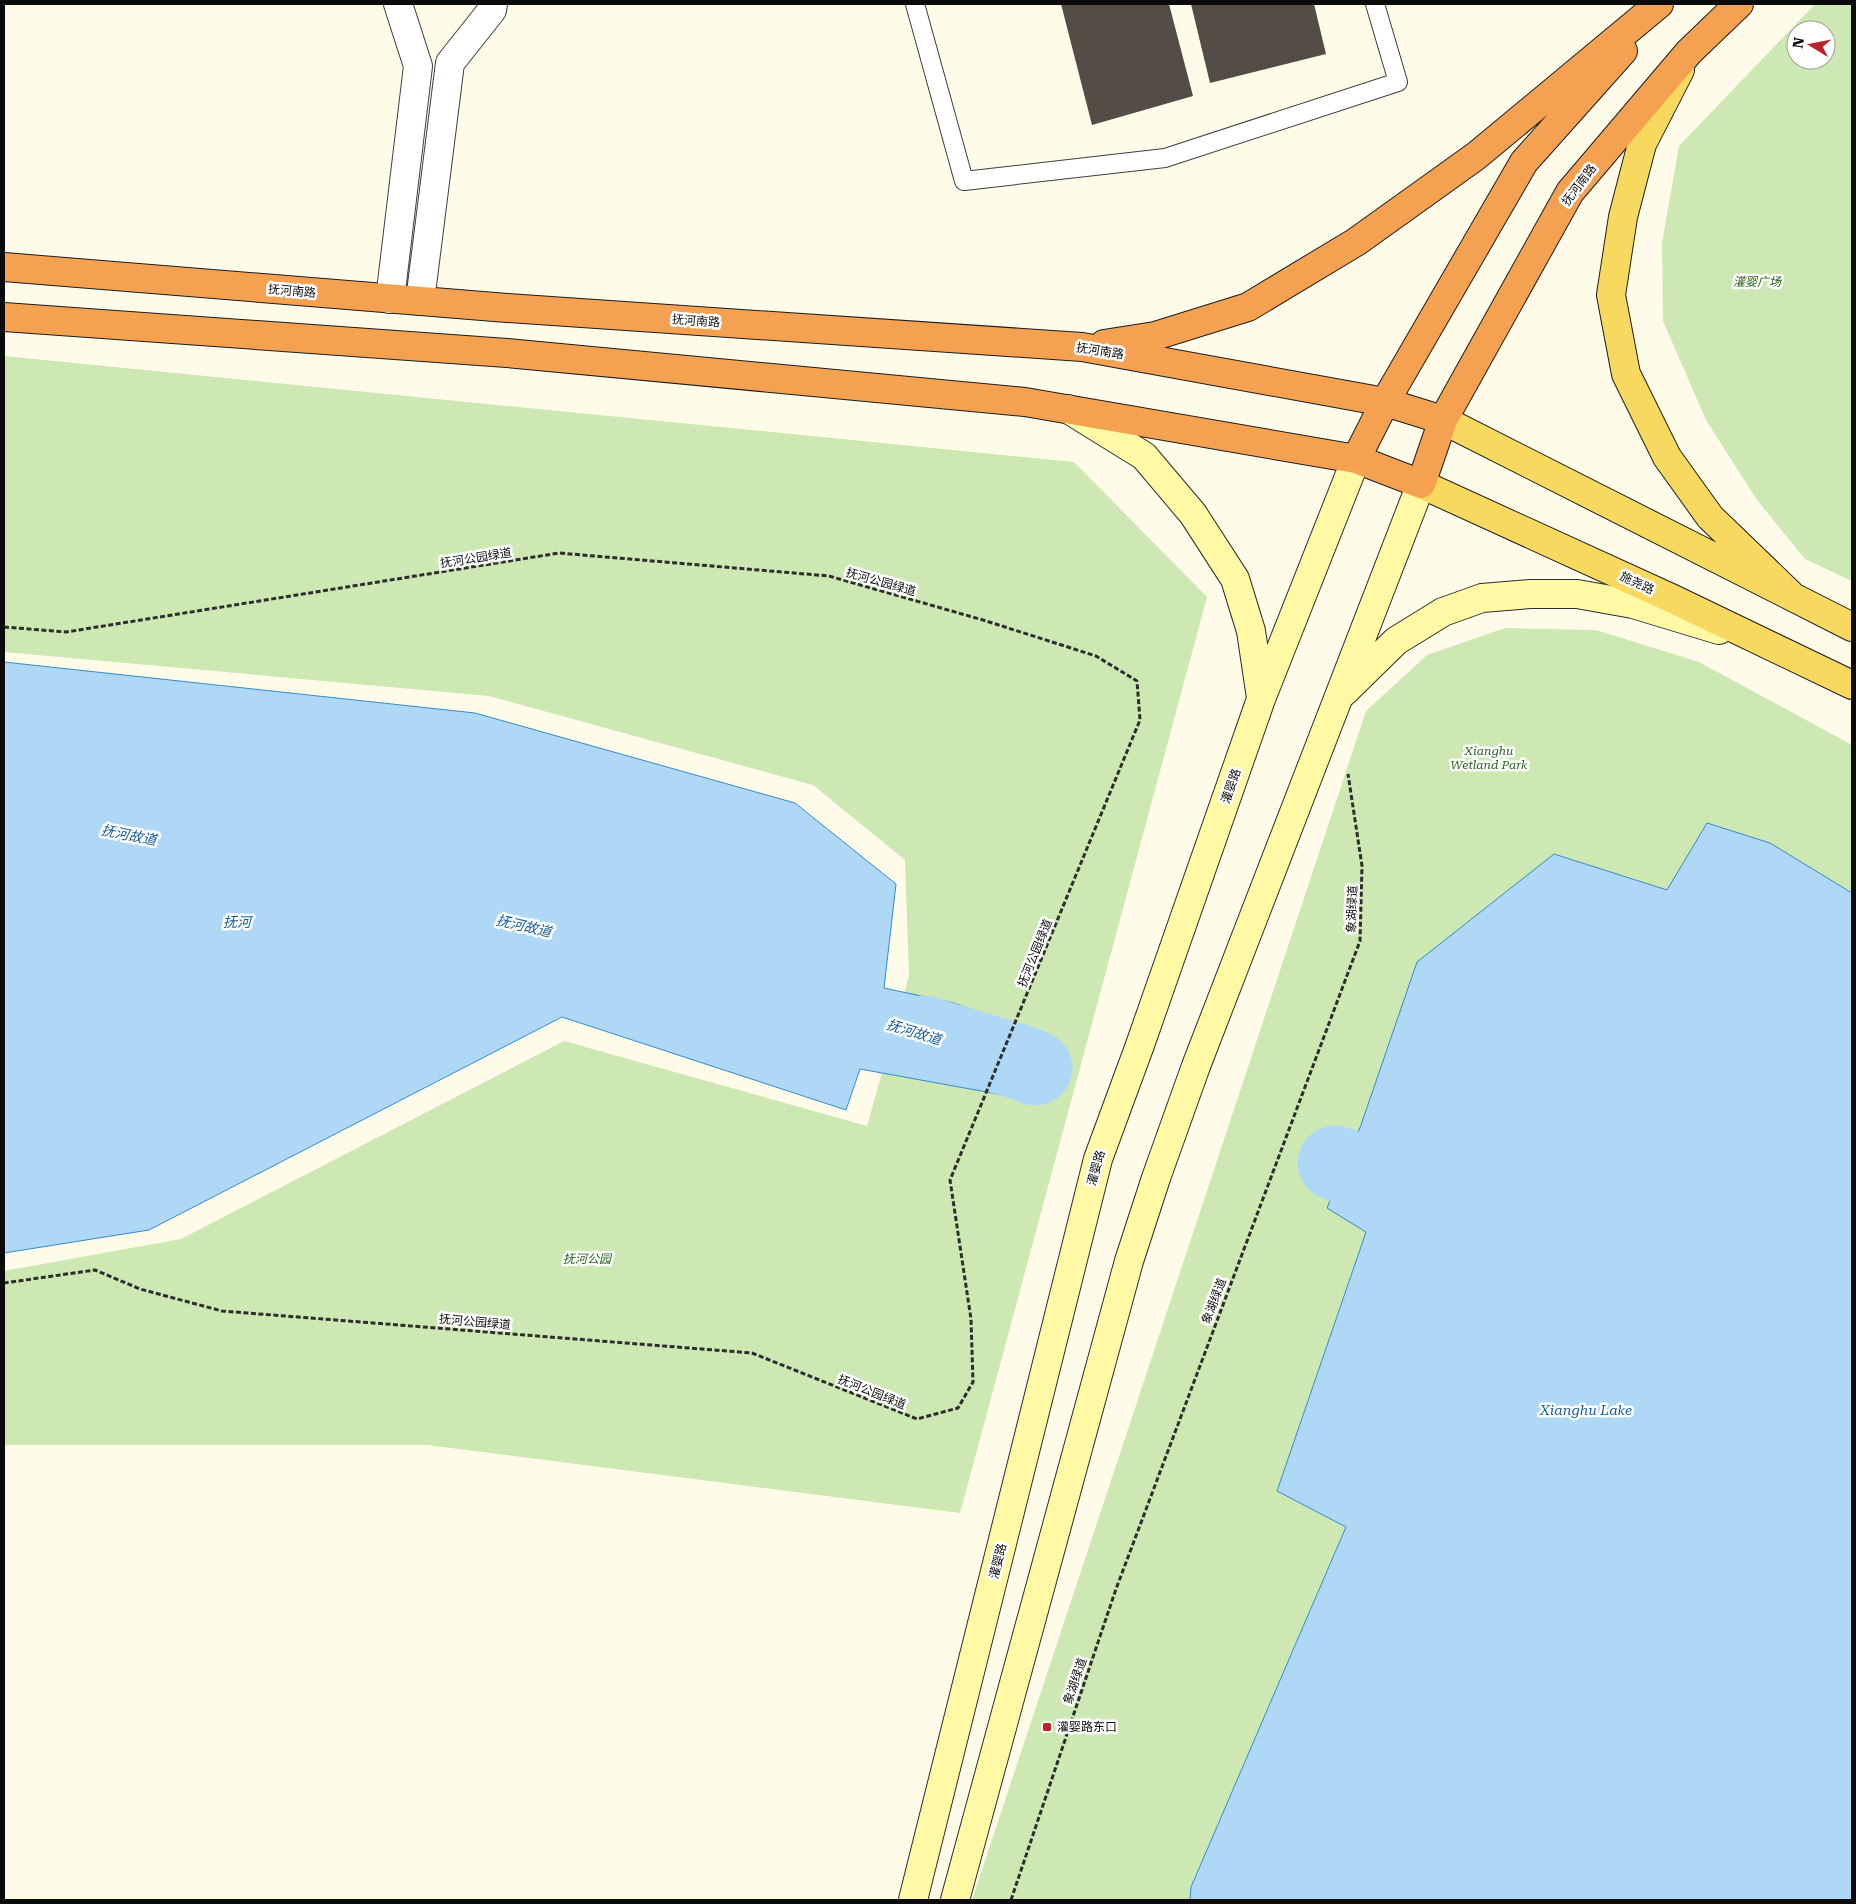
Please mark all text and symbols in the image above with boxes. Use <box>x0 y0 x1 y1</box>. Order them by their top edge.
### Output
north arrow <box>1786 20 1836 70</box>
text: N <box>1789 36 1807 49</box>
street label: 抚河南路 <box>1559 162 1599 208</box>
park label: 灌婴广场 <box>1733 275 1782 289</box>
street label: 抚河南路 <box>267 282 317 300</box>
street label: 抚河南路 <box>672 312 720 330</box>
street label: 抚河南路 <box>1075 340 1125 362</box>
street label: 抚河公园绿道 <box>439 545 513 571</box>
street label: 抚河公园绿道 <box>844 565 918 599</box>
street label: 施尧路 <box>1618 569 1656 597</box>
park label: Xianghu Wetland Park <box>1450 744 1528 772</box>
street label: 灌婴路 <box>1219 767 1243 805</box>
water label: 抚河故道 <box>100 822 160 849</box>
street label: 象湖绿道 <box>1344 885 1360 933</box>
water label: 抚河故道 <box>495 912 555 941</box>
water label: 抚河 <box>223 914 254 930</box>
street label: 抚河公园绿道 <box>1015 917 1055 989</box>
water label: 抚河故道 <box>885 1016 945 1048</box>
street label: 灌婴路 <box>1084 1149 1108 1187</box>
park label: 抚河公园 <box>563 1252 613 1266</box>
street label: 象湖绿道 <box>1199 1276 1229 1326</box>
street label: 抚河公园绿道 <box>439 1312 511 1332</box>
street label: 抚河公园绿道 <box>836 1372 908 1412</box>
water label: Xianghu Lake <box>1539 1402 1632 1418</box>
street label: 灌婴路 <box>987 1542 1009 1580</box>
street label: 象湖绿道 <box>1061 1656 1089 1706</box>
place label: 灌婴路东口 <box>1057 1720 1117 1734</box>
marker: 灌婴路东口 <box>1041 1721 1053 1733</box>

